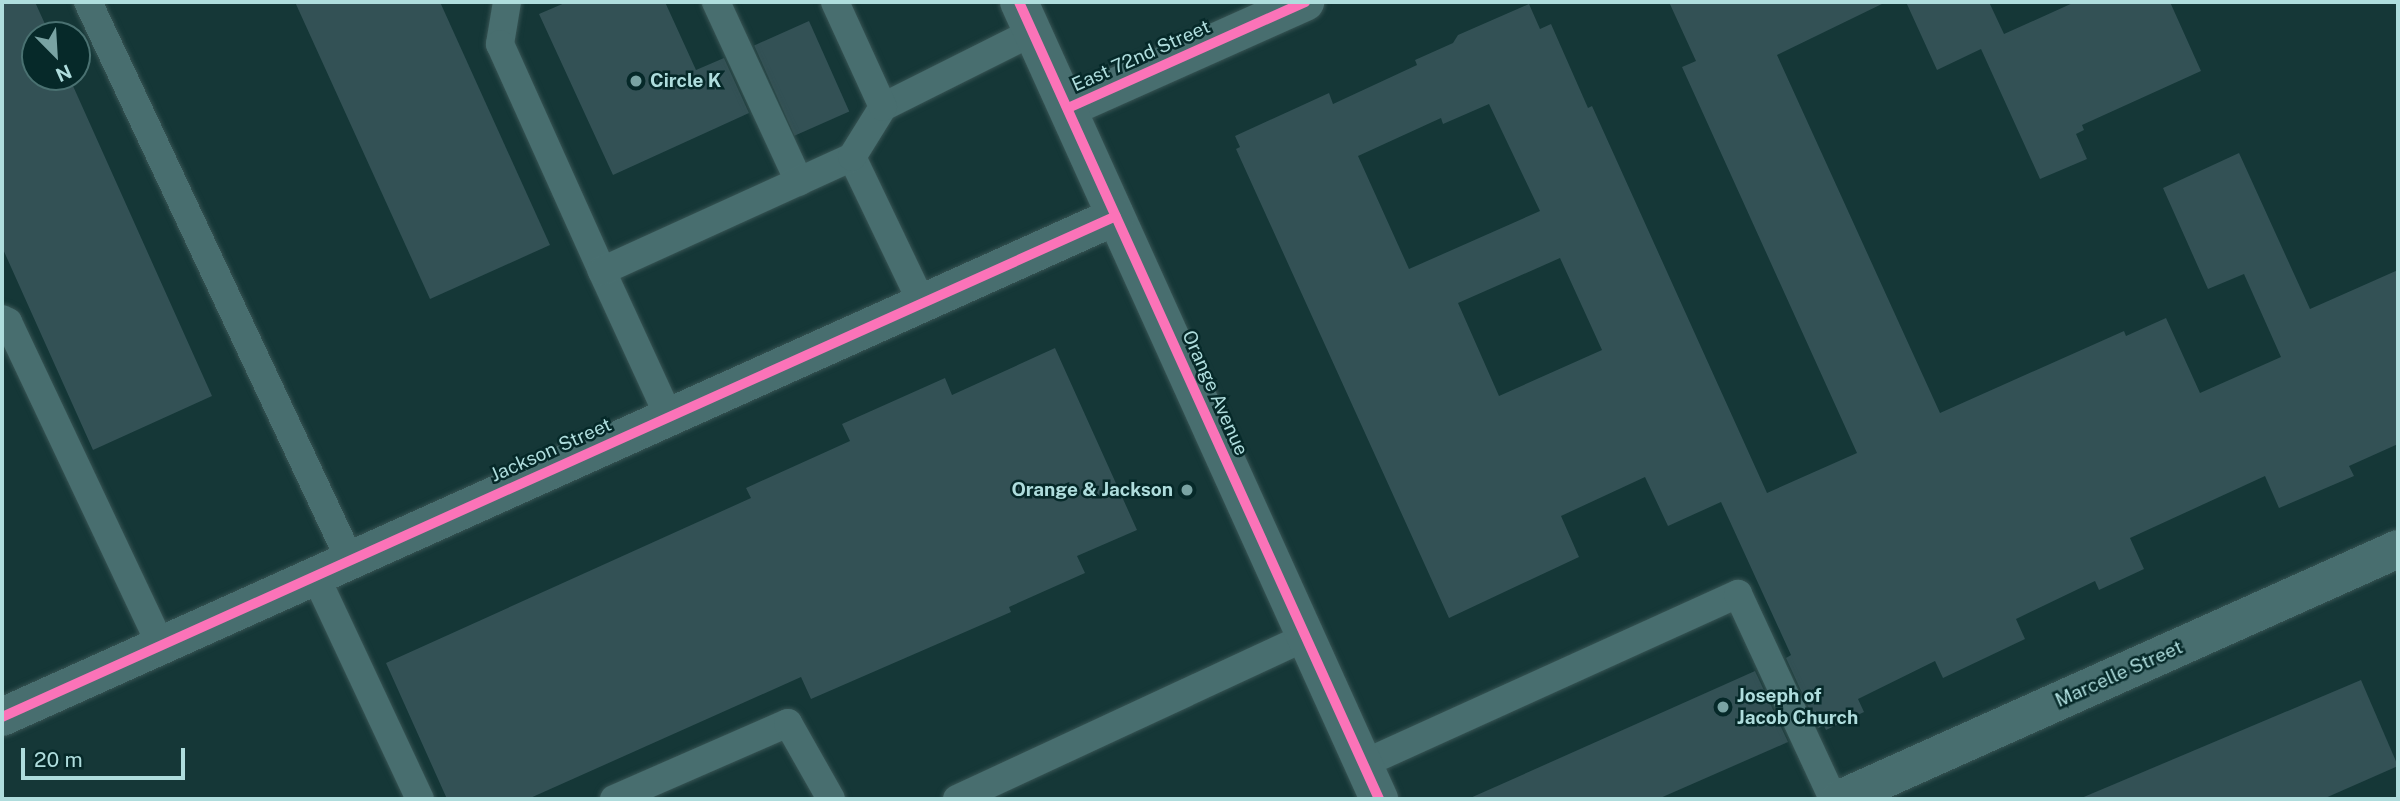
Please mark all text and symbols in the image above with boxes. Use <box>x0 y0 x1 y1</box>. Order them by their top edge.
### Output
street label: East 72nd Street <box>1068 15 1214 97</box>
north arrow <box>21 21 91 91</box>
text: N <box>52 60 75 86</box>
place label: Circle K <box>650 70 721 92</box>
marker: Circle K <box>628 73 644 89</box>
street label: Orange Avenue <box>1177 327 1253 459</box>
street label: Jackson Street <box>487 413 615 487</box>
place label: Orange & Jackson <box>1011 479 1173 501</box>
marker: Orange & Jackson <box>1179 482 1195 498</box>
street label: Marcelle Street <box>2052 636 2186 712</box>
place label: Joseph of Jacob Church <box>1737 685 1858 729</box>
marker: Joseph of Jacob Church <box>1715 699 1731 715</box>
scale bar <box>24 734 189 778</box>
text: 20 m <box>34 747 83 772</box>

